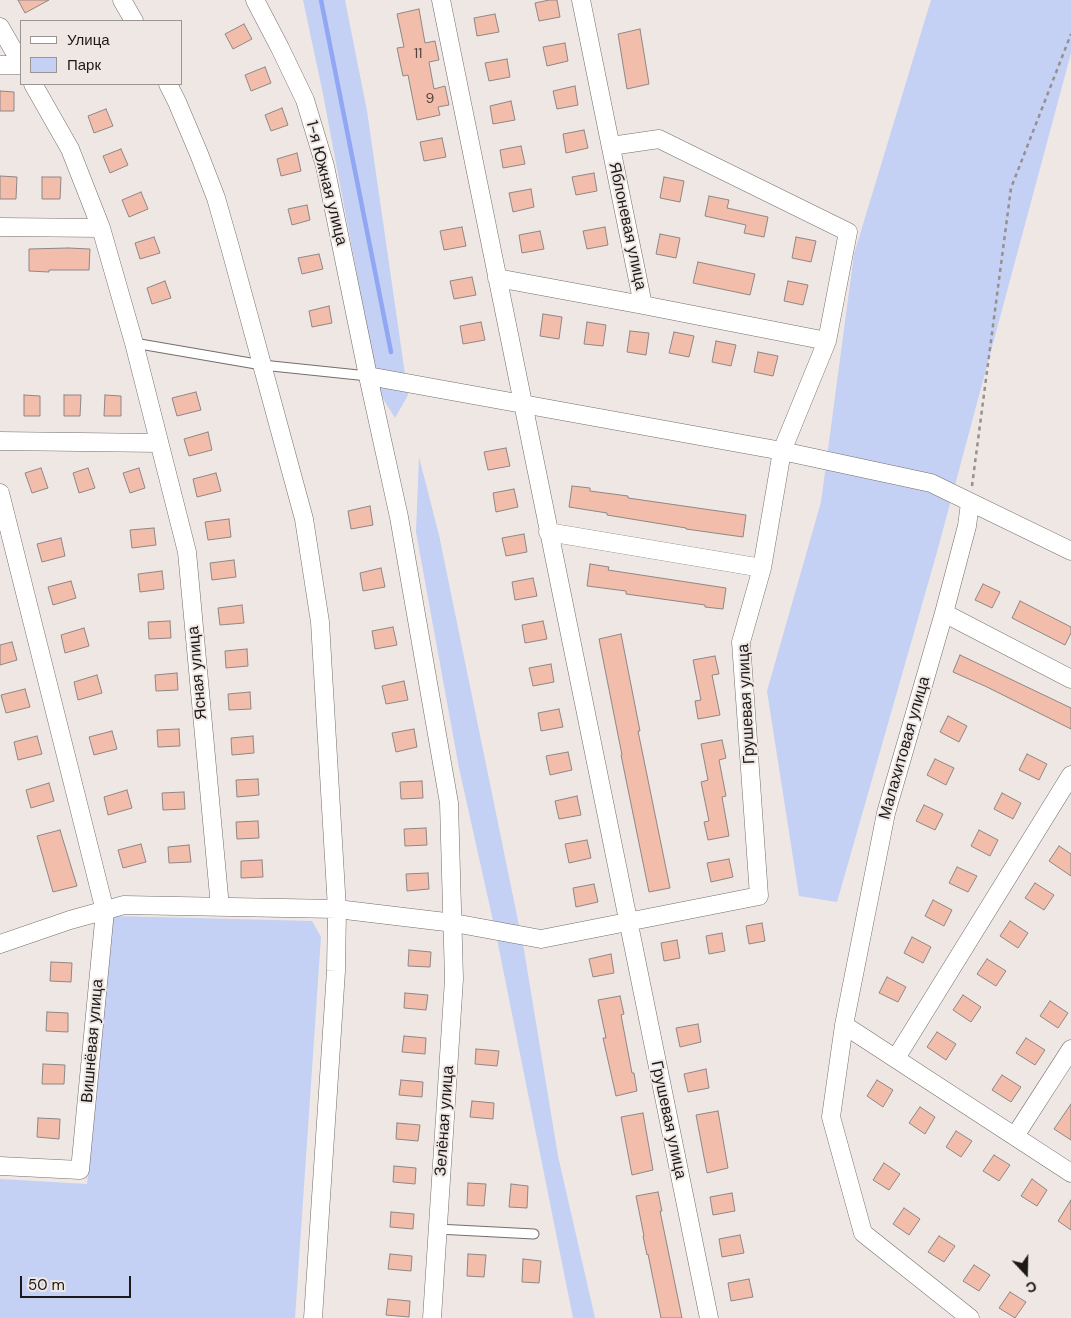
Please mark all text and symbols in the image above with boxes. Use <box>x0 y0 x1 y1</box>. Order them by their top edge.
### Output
legend <box>20 20 182 85</box>
text: Улица <box>67 30 110 50</box>
house number: 11 <box>414 46 422 62</box>
text: Парк <box>67 55 101 75</box>
house number: 9 <box>426 91 434 107</box>
street label: 1-я Южная улица <box>301 119 351 247</box>
street label: Яблоневая улица <box>604 160 650 292</box>
street label: Ясная улица <box>184 625 212 721</box>
street label: Грушевая улица <box>734 643 760 765</box>
street label: Малахитовая улица <box>875 674 935 822</box>
street label: Вишнёвая улица <box>78 978 108 1104</box>
street label: Грушевая улица <box>646 1059 690 1181</box>
street label: Зелёная улица <box>432 1065 458 1177</box>
north arrow <box>1001 1248 1051 1298</box>
scale bar <box>22 1266 134 1298</box>
text: 50 m <box>28 1275 65 1295</box>
text: С <box>1023 1277 1039 1297</box>

